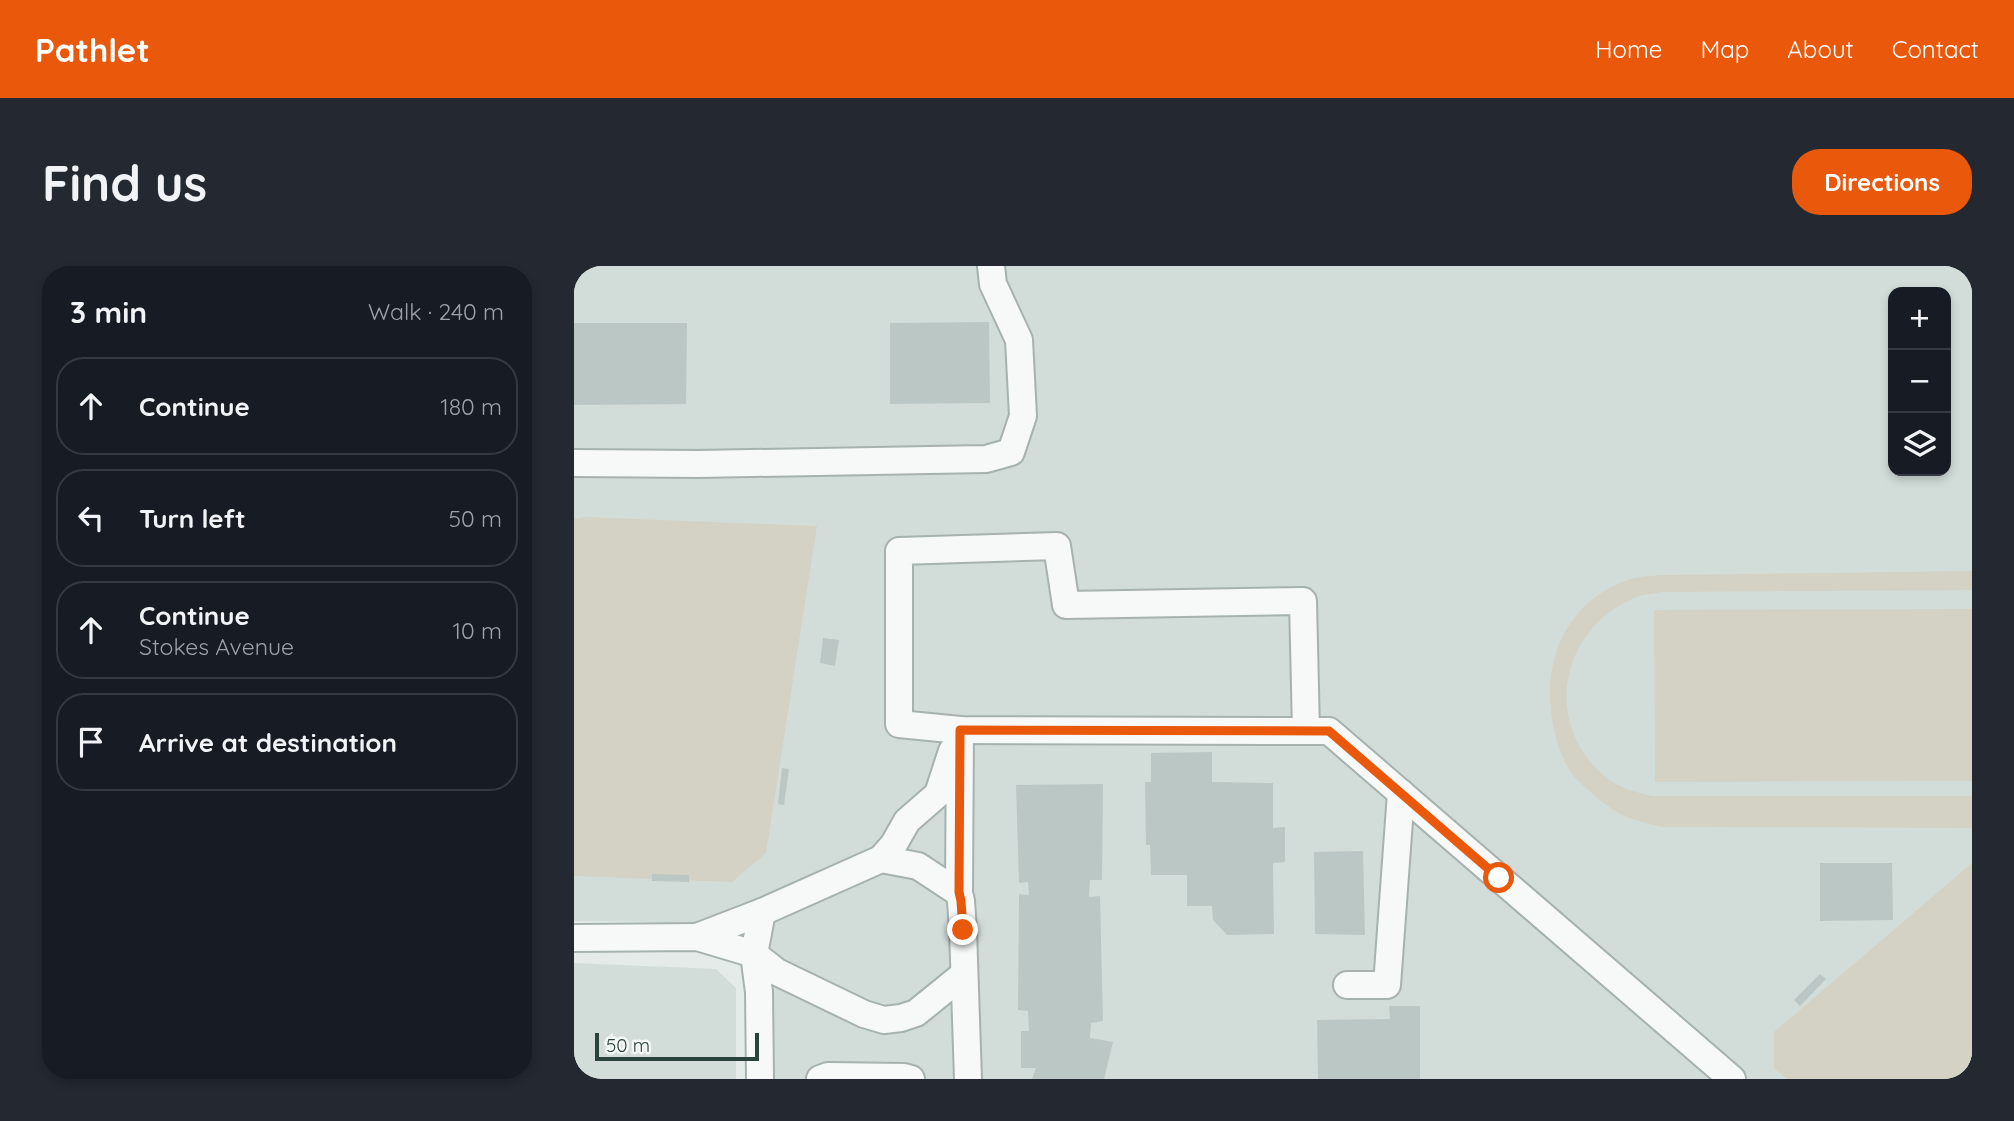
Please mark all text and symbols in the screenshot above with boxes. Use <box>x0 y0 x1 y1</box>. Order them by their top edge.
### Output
text: Pathlet <box>35 29 150 70</box>
text: Home <box>1595 34 1662 64</box>
text: Map <box>1700 34 1749 64</box>
text: About <box>1787 34 1854 64</box>
text: Contact <box>1892 34 1979 64</box>
button: Directions <box>1792 149 1972 215</box>
text: Find us <box>42 152 207 213</box>
map controls <box>1888 287 1951 476</box>
button: + <box>1888 287 1951 350</box>
text: 3 min <box>70 293 147 331</box>
text: Walk · 240 m <box>368 297 504 326</box>
button: − <box>1888 350 1951 413</box>
icon: ahead <box>72 387 110 425</box>
text: Continue <box>139 390 250 423</box>
text: 180 m <box>440 392 502 421</box>
button: layers <box>1888 413 1951 476</box>
icon: left <box>72 499 110 537</box>
text: Turn left <box>139 502 246 535</box>
text: 50 m <box>449 504 502 533</box>
text: Continue <box>139 599 250 632</box>
icon: ahead <box>72 611 110 649</box>
text: 10 m <box>453 616 502 645</box>
text: Stokes Avenue <box>139 632 294 661</box>
icon: arrive <box>72 723 110 761</box>
text: Arrive at destination <box>139 726 397 759</box>
route start <box>1483 862 1514 893</box>
route end <box>947 914 978 945</box>
scale bar <box>595 1030 760 1062</box>
text: 50 m <box>606 1033 650 1057</box>

